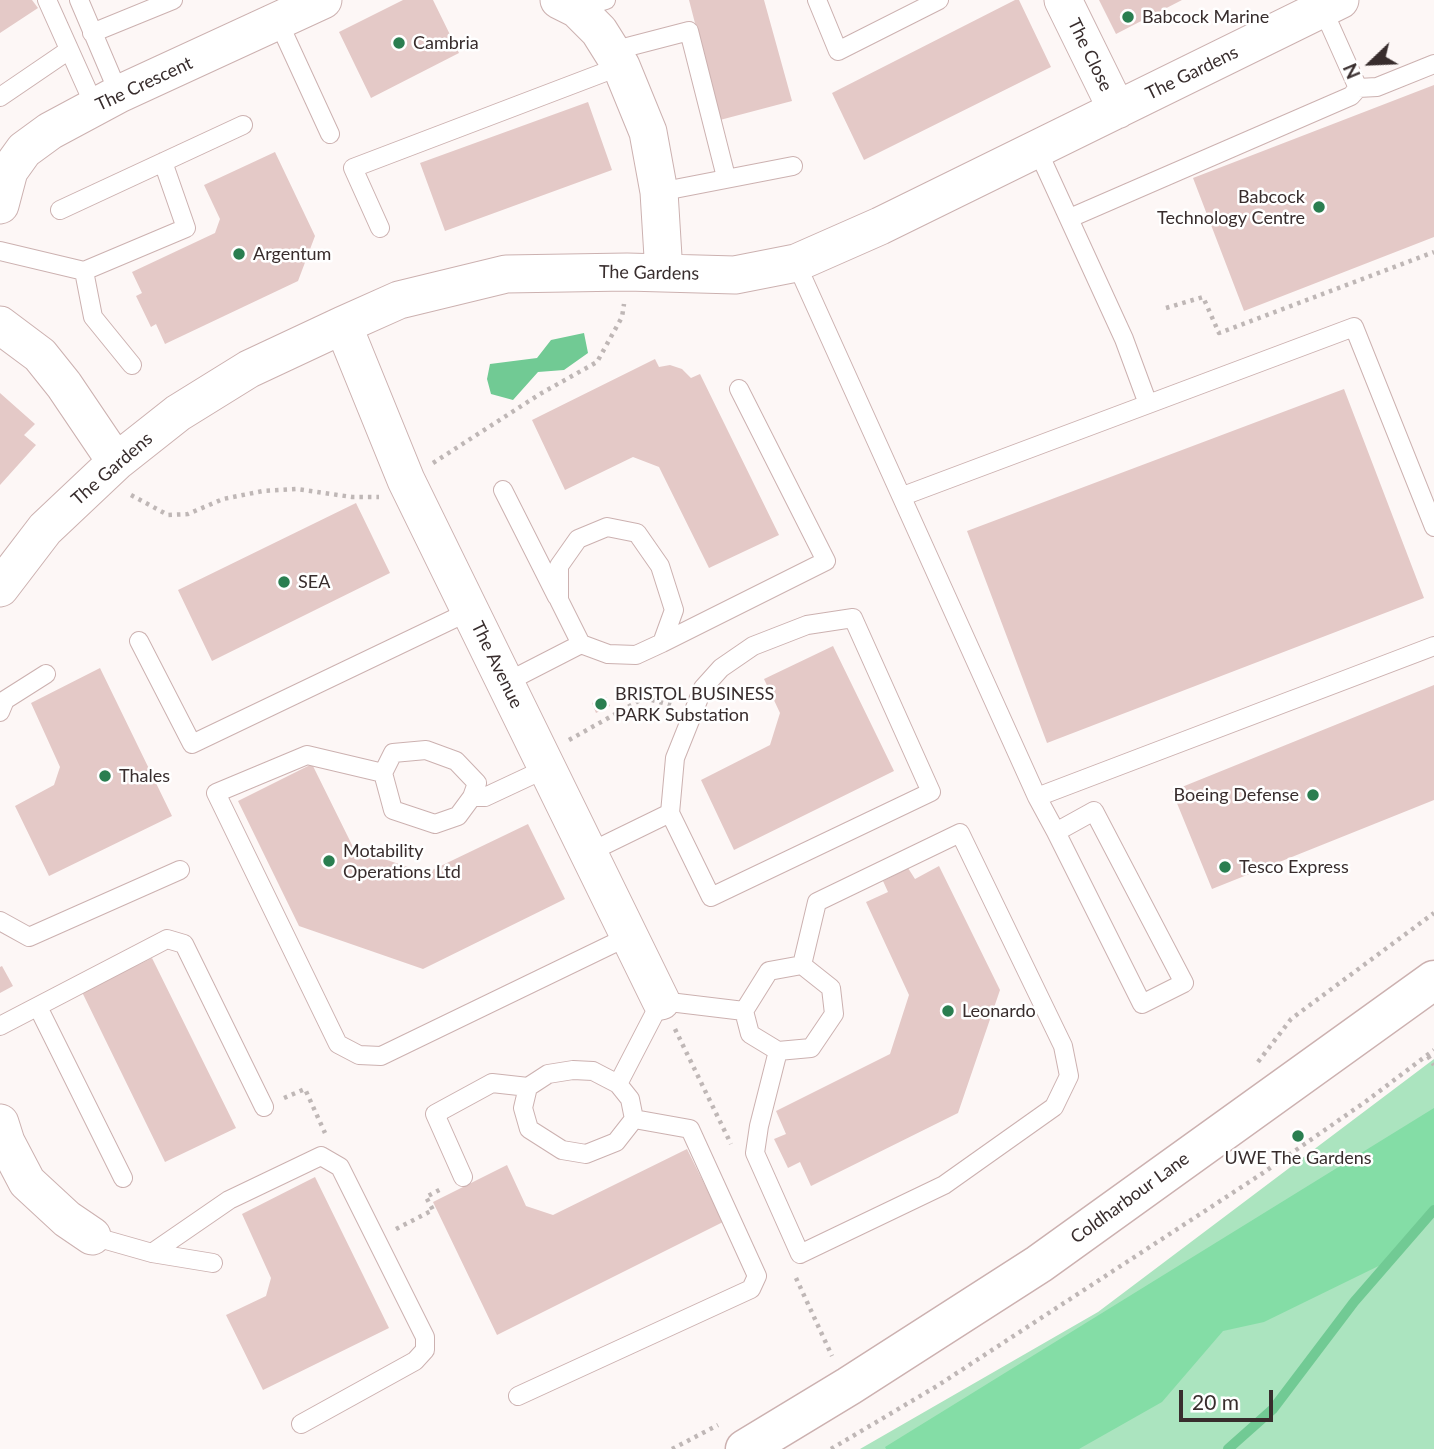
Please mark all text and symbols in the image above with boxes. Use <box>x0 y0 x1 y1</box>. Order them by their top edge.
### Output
place label: Babcock Marine <box>1142 6 1269 28</box>
marker: Babcock Marine <box>1120 9 1136 25</box>
street label: The Close <box>1063 15 1117 95</box>
north arrow <box>1336 28 1406 98</box>
place label: Cambria <box>413 32 479 54</box>
marker: Cambria <box>391 35 407 51</box>
street label: The Gardens <box>1142 41 1242 105</box>
street label: The Crescent <box>92 52 196 116</box>
text: N <box>1338 60 1365 83</box>
place label: Babcock Technology Centre <box>1157 186 1305 228</box>
marker: Babcock Technology Centre <box>1311 199 1327 215</box>
place label: Argentum <box>253 243 331 265</box>
marker: Argentum <box>231 246 247 262</box>
street label: The Gardens <box>599 261 699 285</box>
street label: The Gardens <box>67 428 157 510</box>
place label: SEA <box>298 571 330 593</box>
marker: SEA <box>276 574 292 590</box>
street label: The Avenue <box>467 618 527 712</box>
place label: BRISTOL BUSINESS PARK Substation <box>615 683 774 726</box>
marker: BRISTOL BUSINESS PARK Substation <box>593 696 609 712</box>
place label: Thales <box>119 765 170 787</box>
marker: Thales <box>97 768 113 784</box>
place label: Boeing Defense <box>1174 784 1299 806</box>
marker: Boeing Defense <box>1305 787 1321 803</box>
place label: Motability Operations Ltd <box>343 840 461 882</box>
marker: Motability Operations Ltd <box>321 853 337 869</box>
place label: Tesco Express <box>1239 856 1349 878</box>
marker: Tesco Express <box>1217 859 1233 875</box>
place label: Leonardo <box>962 1000 1036 1022</box>
marker: Leonardo <box>940 1003 956 1019</box>
marker: UWE The Gardens <box>1290 1128 1306 1144</box>
place label: UWE The Gardens <box>1224 1147 1372 1169</box>
street label: Coldharbour Lane <box>1067 1148 1193 1248</box>
scale bar <box>1182 1376 1276 1420</box>
text: 20 m <box>1192 1389 1239 1414</box>

